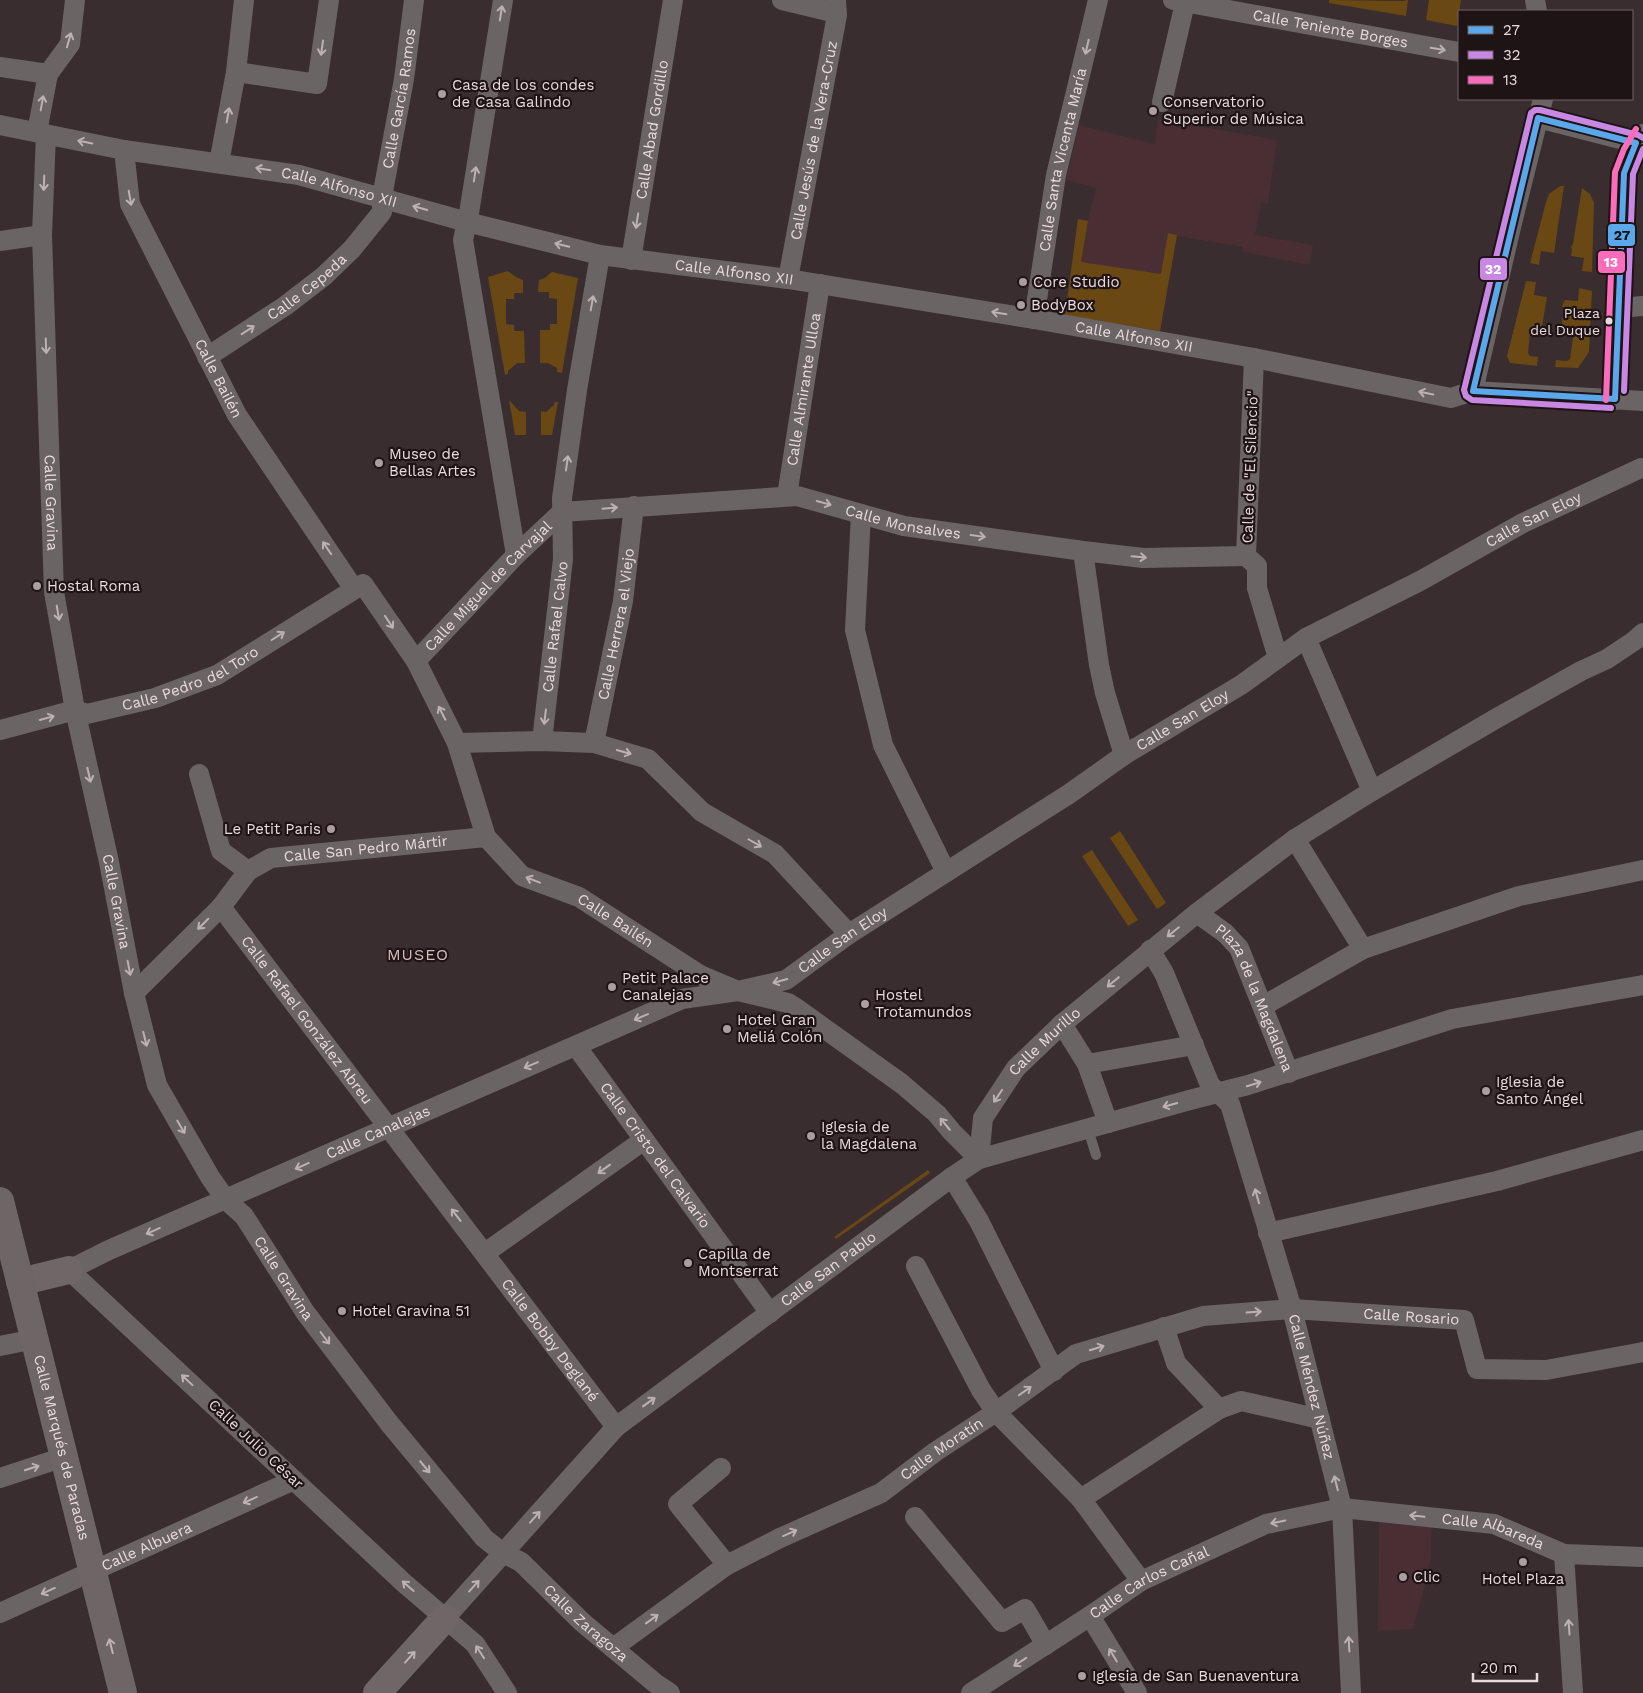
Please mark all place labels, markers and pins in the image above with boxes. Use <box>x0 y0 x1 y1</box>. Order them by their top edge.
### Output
place label: Casa de los condes de Casa Galindo <box>452 76 594 111</box>
marker: Casa de los condes de Casa Galindo <box>436 88 448 100</box>
place label: Conservatorio Superior de Música <box>1163 93 1304 128</box>
marker: Conservatorio Superior de Música <box>1147 105 1159 117</box>
place label: Core Studio <box>1033 273 1120 291</box>
marker: Core Studio <box>1017 276 1029 288</box>
place label: BodyBox <box>1031 296 1093 314</box>
marker: BodyBox <box>1015 299 1027 311</box>
place label: Plaza del Duque <box>1530 305 1600 338</box>
marker: Plaza del Duque <box>1604 316 1614 326</box>
place label: Museo de Bellas Artes <box>389 445 476 480</box>
marker: Museo de Bellas Artes <box>373 457 385 469</box>
place label: Hostal Roma <box>47 577 141 595</box>
marker: Hostal Roma <box>31 580 43 592</box>
place label: Le Petit Paris <box>224 820 321 838</box>
marker: Le Petit Paris <box>325 823 337 835</box>
place label: Petit Palace Canalejas <box>622 969 709 1004</box>
marker: Petit Palace Canalejas <box>606 981 618 993</box>
place label: Hostel Trotamundos <box>875 986 972 1021</box>
marker: Hostel Trotamundos <box>859 998 871 1010</box>
place label: Hotel Gran Meliá Colón <box>737 1011 822 1046</box>
marker: Hotel Gran Meliá Colón <box>721 1023 733 1035</box>
place label: Iglesia de Santo Ángel <box>1496 1073 1584 1108</box>
marker: Iglesia de Santo Ángel <box>1480 1085 1492 1097</box>
place label: Iglesia de la Magdalena <box>821 1118 917 1153</box>
marker: Iglesia de la Magdalena <box>805 1130 817 1142</box>
place label: Capilla de Montserrat <box>698 1245 779 1280</box>
marker: Capilla de Montserrat <box>682 1257 694 1269</box>
place label: Hotel Gravina 51 <box>352 1302 470 1320</box>
marker: Hotel Gravina 51 <box>336 1305 348 1317</box>
marker: Hotel Plaza <box>1517 1556 1529 1568</box>
place label: Clic <box>1413 1568 1440 1586</box>
place label: Hotel Plaza <box>1482 1570 1565 1588</box>
marker: Clic <box>1397 1571 1409 1583</box>
place label: Iglesia de San Buenaventura <box>1092 1667 1299 1685</box>
marker: Iglesia de San Buenaventura <box>1076 1670 1088 1682</box>

